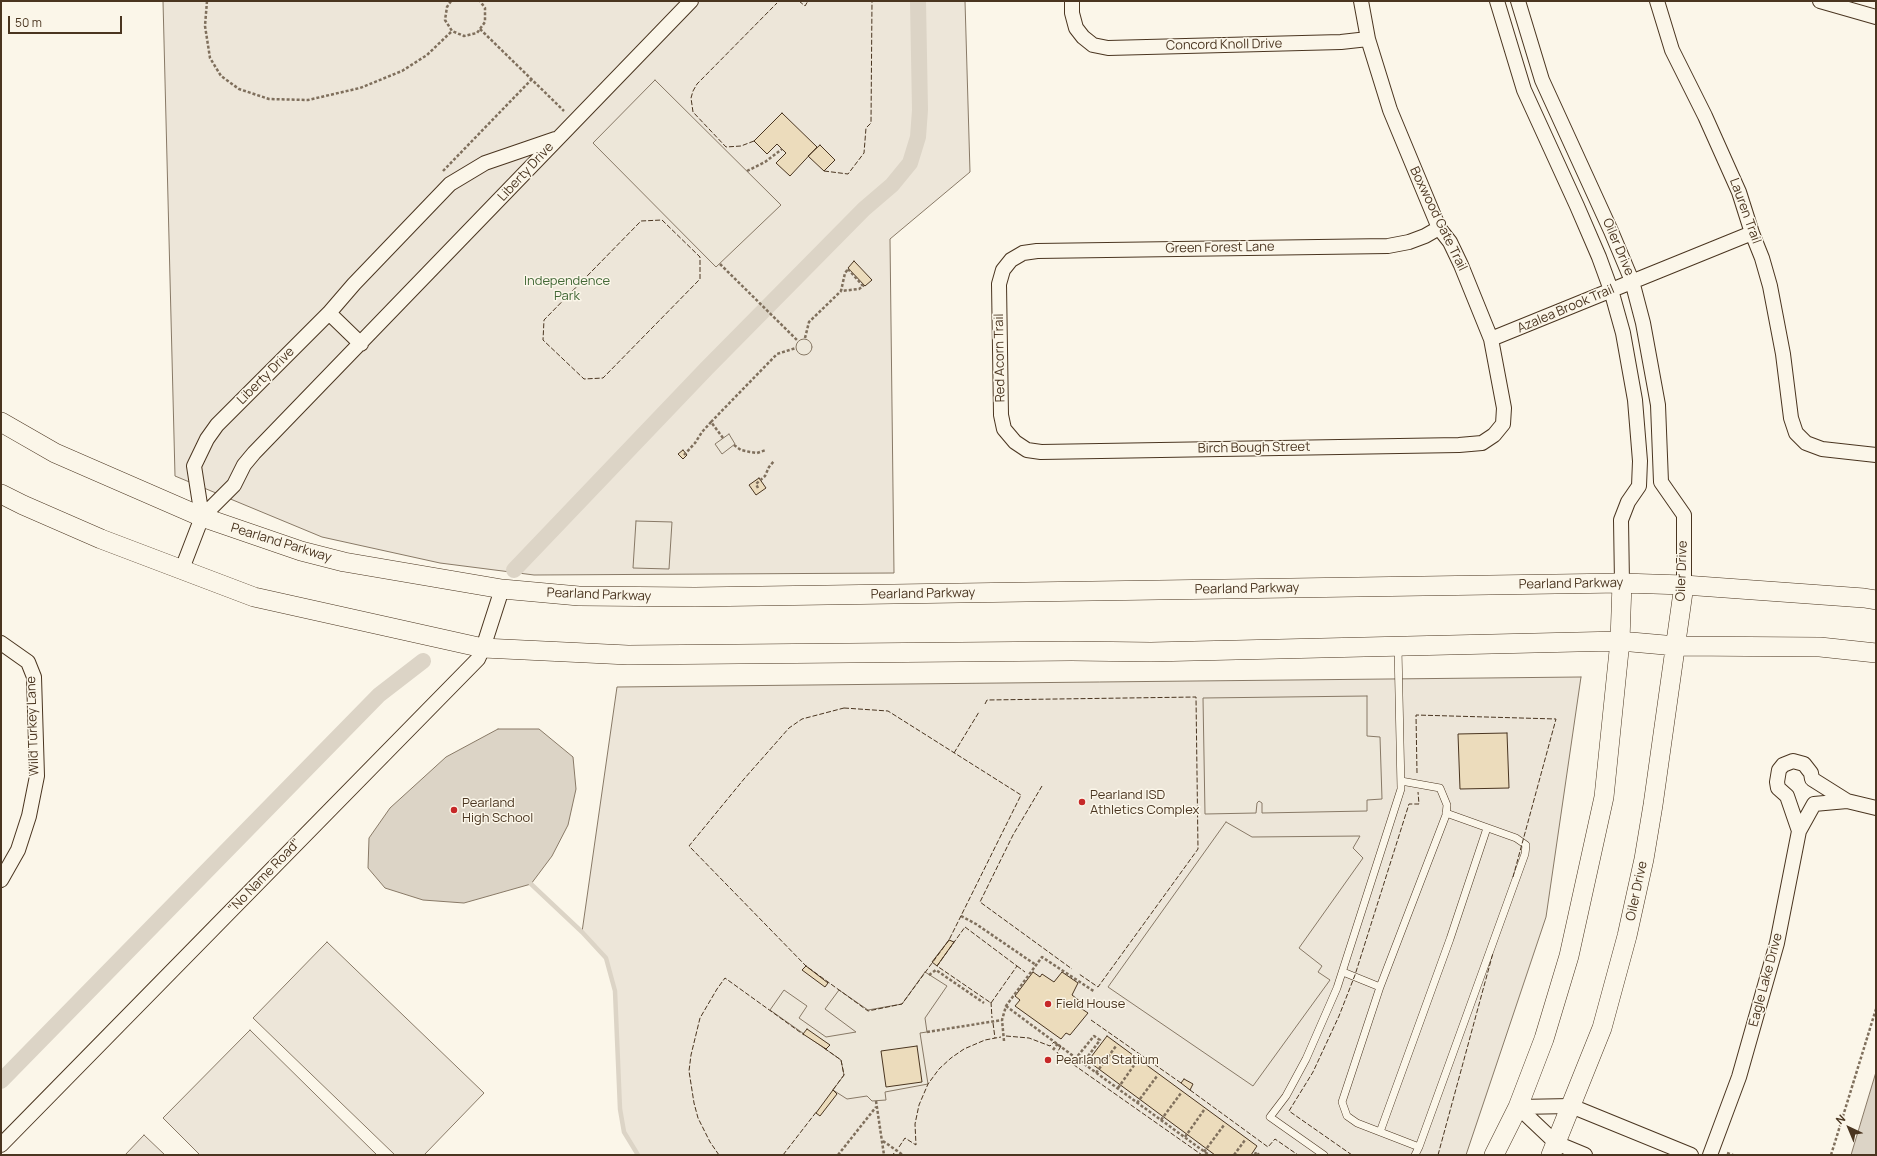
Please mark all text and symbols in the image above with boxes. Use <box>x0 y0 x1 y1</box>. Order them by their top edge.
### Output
scale bar <box>10 8 124 34</box>
text: 50 m <box>15 14 42 31</box>
street label: Concord Knoll Drive <box>1166 36 1282 54</box>
street label: Liberty Drive <box>495 139 557 205</box>
street label: Boxwood Gate Trail <box>1406 164 1470 274</box>
street label: Lauren Trail <box>1726 176 1764 246</box>
street label: Oiler Drive <box>1599 216 1637 278</box>
street label: Green Forest Lane <box>1165 239 1275 257</box>
park label: Independence Park <box>524 273 610 304</box>
street label: Azalea Brook Trail <box>1515 281 1617 337</box>
street label: Red Acorn Trail <box>991 313 1009 403</box>
street label: Liberty Drive <box>234 344 298 408</box>
street label: Birch Bough Street <box>1198 439 1310 457</box>
street label: Pearland Parkway <box>229 520 333 566</box>
street label: Oiler Drive <box>1673 540 1691 602</box>
street label: Pearland Parkway <box>1519 575 1623 593</box>
street label: Pearland Parkway <box>1195 580 1299 598</box>
street label: Pearland Parkway <box>546 585 652 605</box>
street label: Pearland Parkway <box>871 585 975 603</box>
street label: Wild Turkey Lane <box>23 676 43 776</box>
place label: Pearland ISD Athletics Complex <box>1090 787 1199 818</box>
place label: Pearland High School <box>462 795 533 826</box>
marker: Pearland ISD Athletics Complex <box>1077 797 1087 807</box>
marker: Pearland High School <box>449 805 459 815</box>
street label: "No Name Road" <box>226 836 304 916</box>
street label: Oiler Drive <box>1623 860 1651 922</box>
street label: Eagle Lake Drive <box>1746 931 1786 1029</box>
place label: Field House <box>1056 996 1125 1012</box>
marker: Field House <box>1043 999 1053 1009</box>
place label: Pearland Statium <box>1056 1052 1159 1068</box>
marker: Pearland Statium <box>1043 1055 1053 1065</box>
north arrow <box>1829 1108 1869 1148</box>
text: N <box>1832 1111 1848 1127</box>

